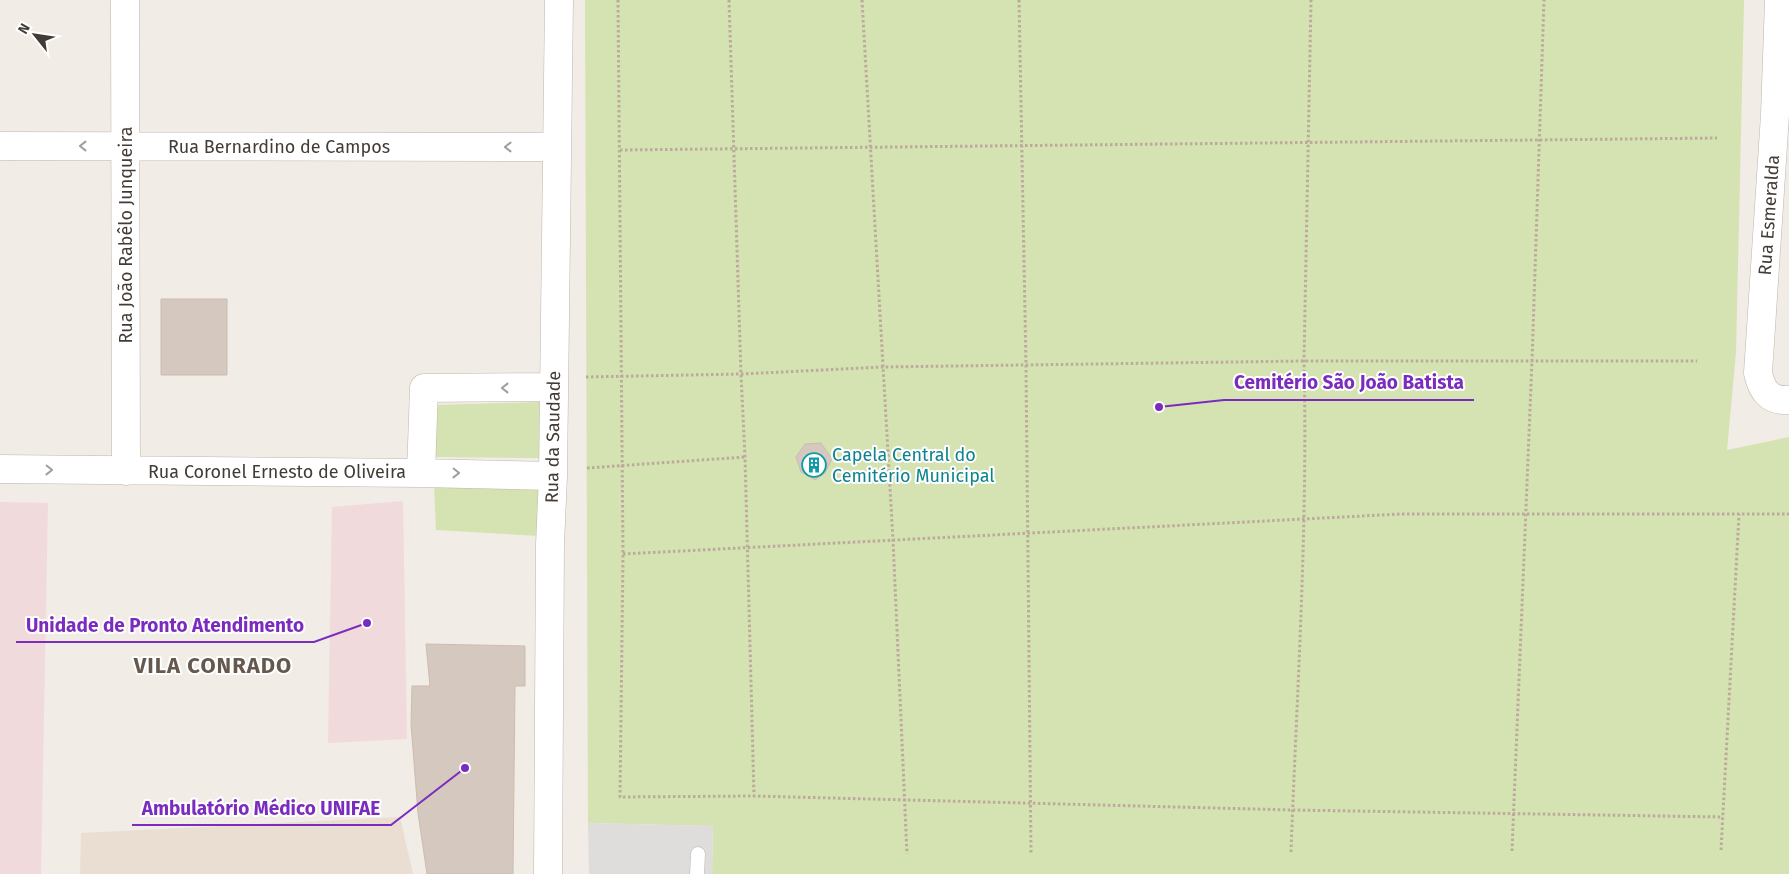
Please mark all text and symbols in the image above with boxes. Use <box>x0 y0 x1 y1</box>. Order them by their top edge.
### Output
north arrow <box>10 10 60 60</box>
text: N <box>14 20 34 37</box>
street label: Rua João Rabêlo Junqueira <box>115 126 137 344</box>
street label: Rua Bernardino de Campos <box>168 136 390 158</box>
one-way arrow <box>79 141 87 151</box>
one-way arrow <box>504 142 512 152</box>
street label: Rua Esmeralda <box>1754 154 1784 276</box>
callout: Cemitério São João Batista <box>1224 366 1474 400</box>
street label: Rua da Saudade <box>541 371 565 503</box>
text: Cemitério São João Batista <box>1234 371 1464 394</box>
one-way arrow <box>501 383 509 393</box>
place label: Capela Central do Cemitério Municipal <box>832 444 995 487</box>
building icon: Capela Central do Cemitério Municipal <box>801 452 827 478</box>
street label: Rua Coronel Ernesto de Oliveira <box>148 461 406 483</box>
one-way arrow <box>45 465 53 475</box>
one-way arrow <box>452 468 460 479</box>
callout: Unidade de Pronto Atendimento <box>16 608 314 642</box>
text: Unidade de Pronto Atendimento <box>26 614 304 637</box>
district label: VILA CONRADO <box>133 652 292 679</box>
callout: Ambulatório Médico UNIFAE <box>132 791 391 825</box>
text: Ambulatório Médico UNIFAE <box>141 797 380 820</box>

